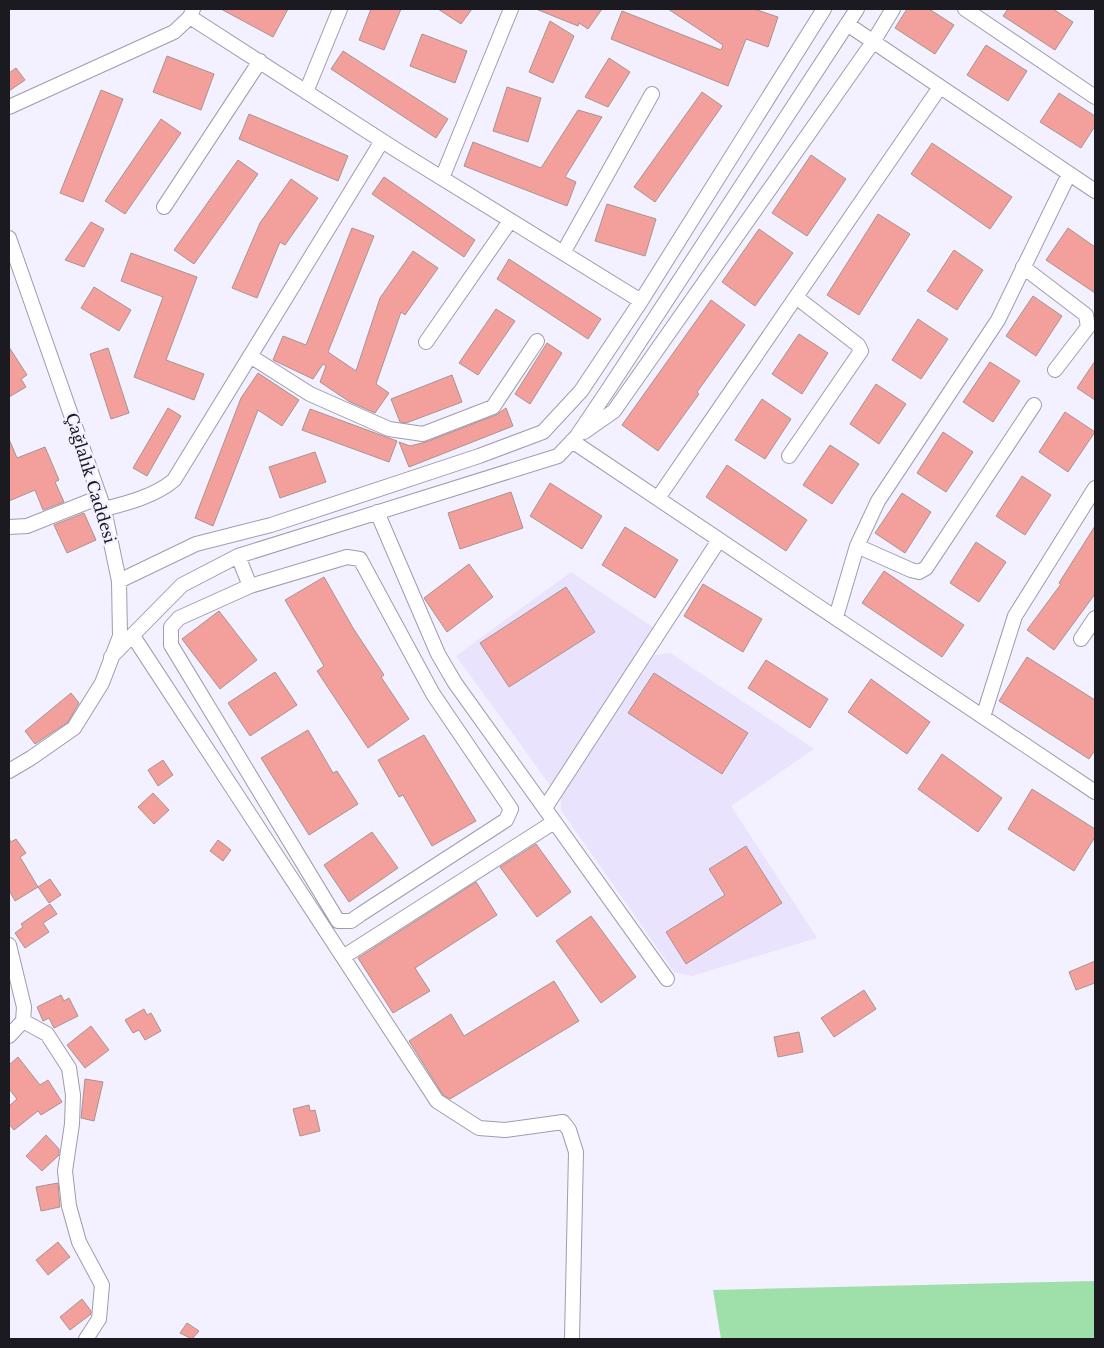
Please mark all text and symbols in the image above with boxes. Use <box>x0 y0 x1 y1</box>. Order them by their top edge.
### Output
street label: Çağlalık Caddesi <box>62 410 121 546</box>

